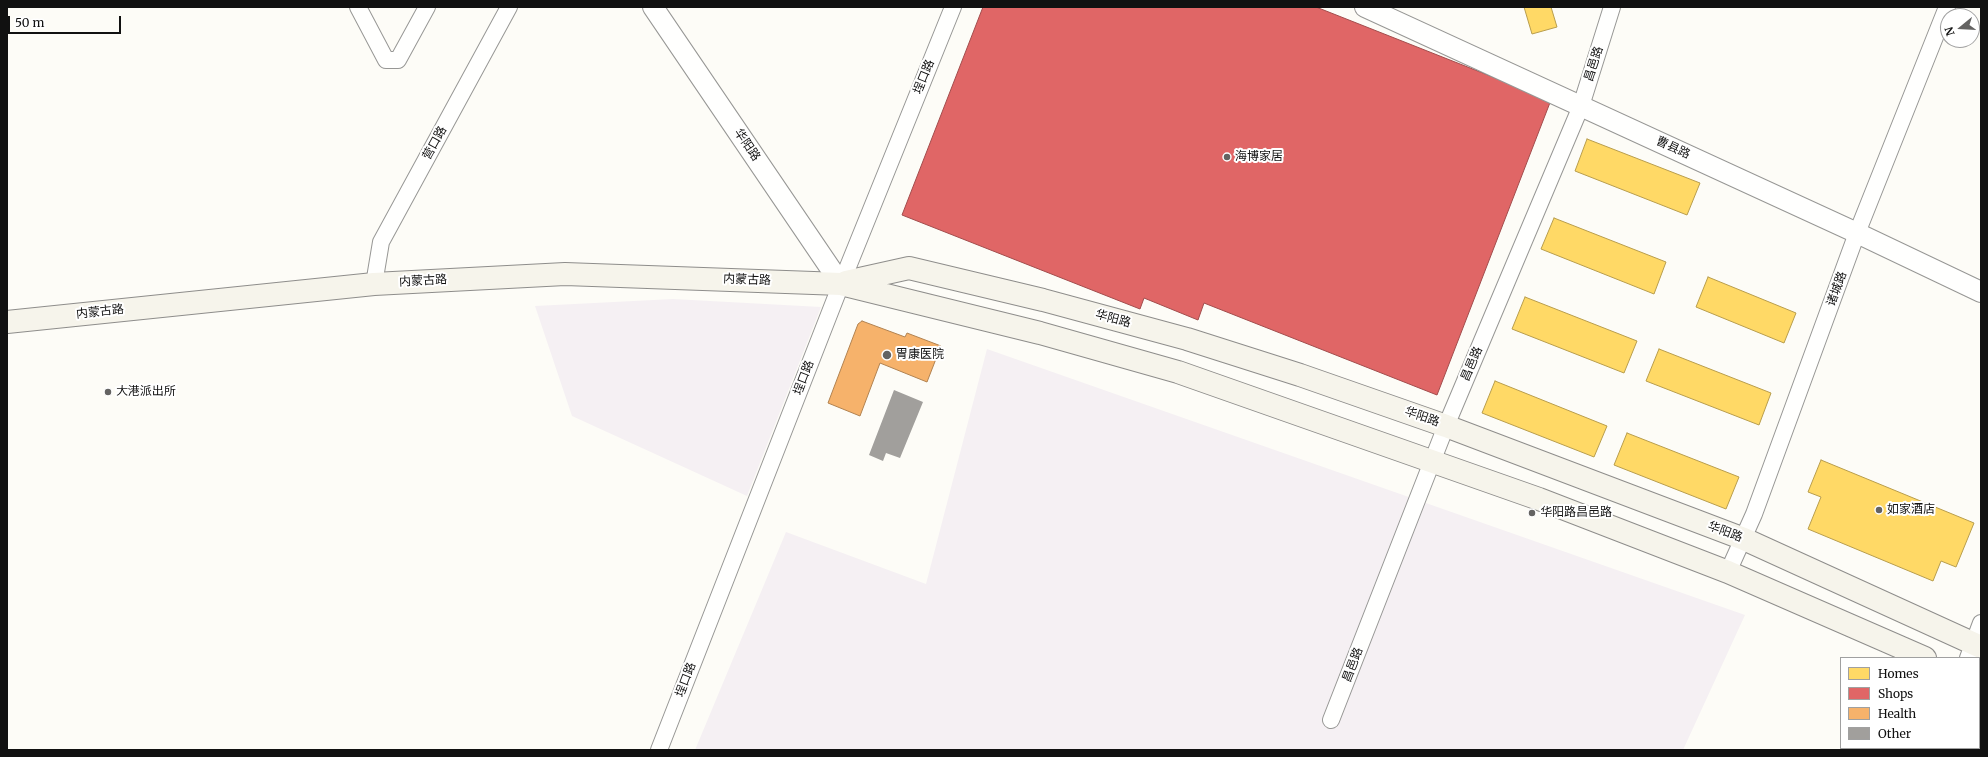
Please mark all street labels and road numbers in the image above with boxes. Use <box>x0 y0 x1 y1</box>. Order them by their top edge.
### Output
street label: 昌邑路 <box>1582 45 1606 83</box>
street label: 埕口路 <box>911 58 937 96</box>
street label: 营口路 <box>420 124 450 162</box>
street label: 华阳路 <box>731 126 763 164</box>
street label: 曹县路 <box>1654 134 1692 162</box>
street label: 诸城路 <box>1824 270 1850 308</box>
street label: 内蒙古路 <box>723 272 771 288</box>
street label: 内蒙古路 <box>399 273 447 289</box>
street label: 内蒙古路 <box>75 302 125 322</box>
street label: 华阳路 <box>1094 307 1132 331</box>
street label: 昌邑路 <box>1458 345 1486 383</box>
street label: 埕口路 <box>791 359 817 397</box>
street label: 华阳路 <box>1403 404 1441 430</box>
street label: 华阳路 <box>1706 519 1744 545</box>
street label: 昌邑路 <box>1340 646 1366 684</box>
street label: 埕口路 <box>673 661 699 699</box>

